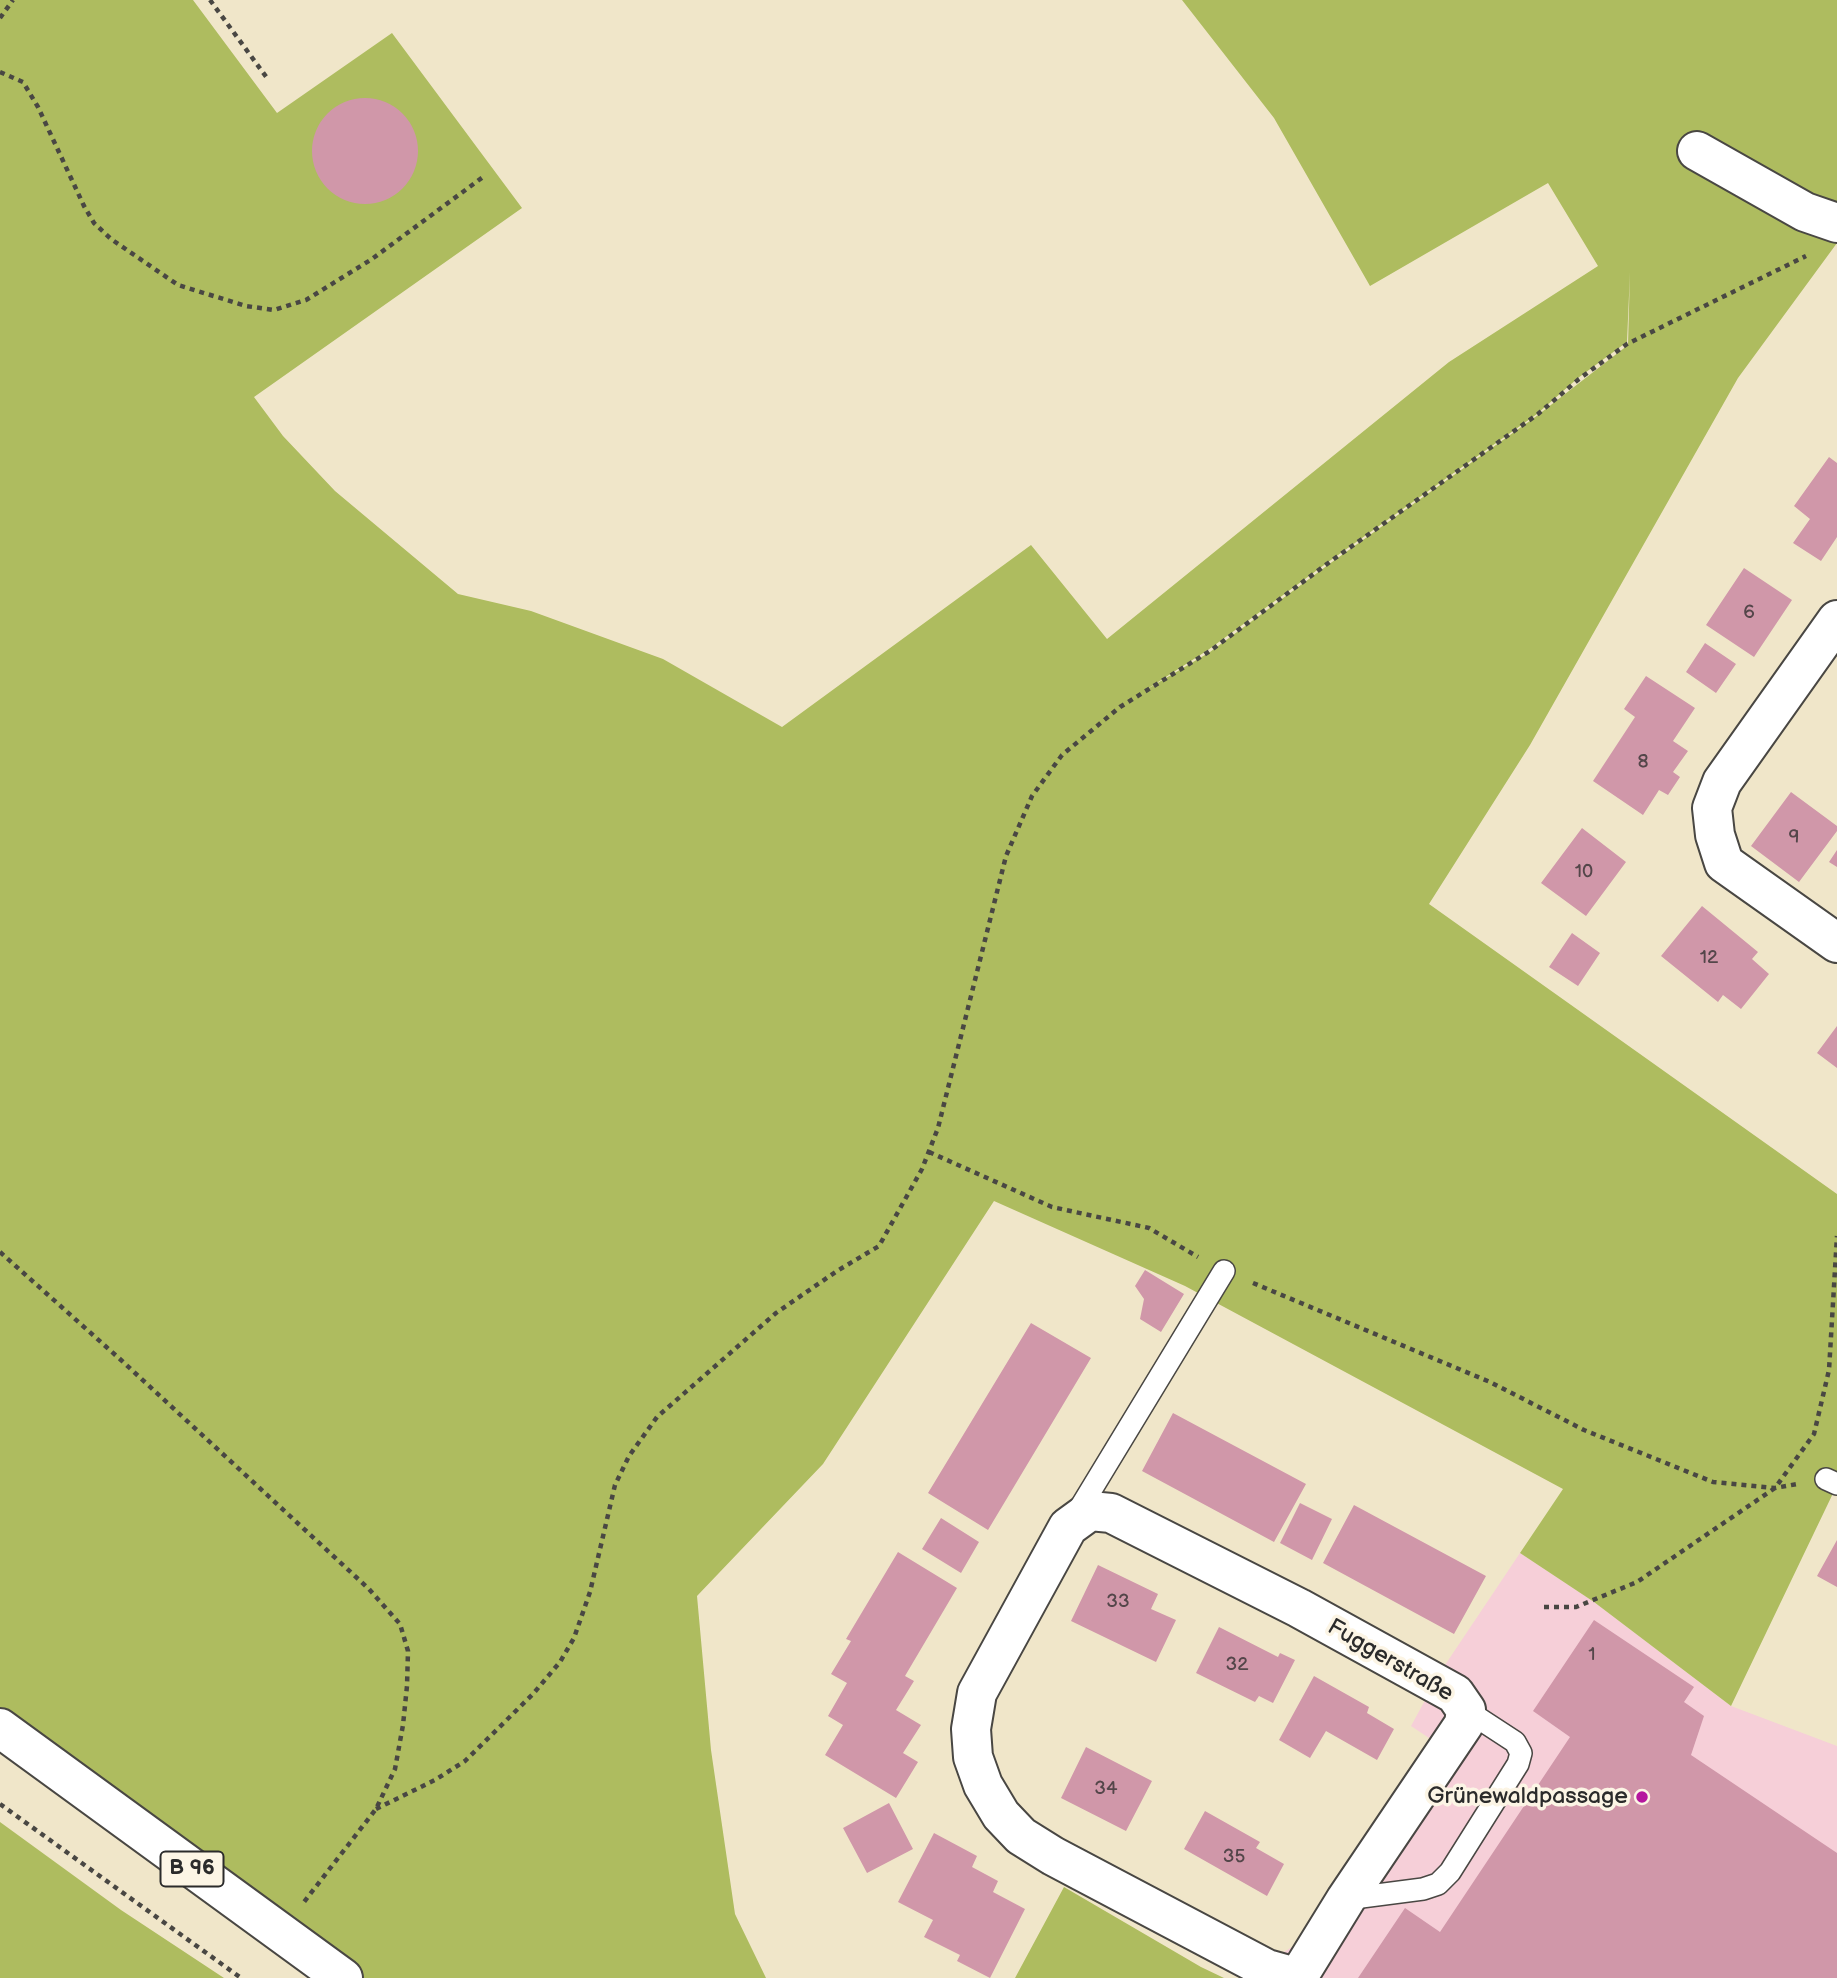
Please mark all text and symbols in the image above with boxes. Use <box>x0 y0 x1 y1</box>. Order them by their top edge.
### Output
house number: 6 <box>1743 602 1755 624</box>
house number: 8 <box>1637 751 1649 773</box>
house number: 9 <box>1789 827 1799 849</box>
house number: 10 <box>1575 861 1593 883</box>
house number: 12 <box>1700 947 1718 969</box>
house number: 33 <box>1106 1591 1130 1613</box>
street label: Fuggerstraße <box>1322 1614 1458 1708</box>
house number: 1 <box>1588 1644 1596 1666</box>
house number: 32 <box>1226 1654 1248 1676</box>
house number: 34 <box>1094 1778 1118 1800</box>
place label: Grünewaldpassage <box>1427 1783 1628 1811</box>
marker: Grünewaldpassage <box>1634 1789 1650 1805</box>
house number: 35 <box>1223 1846 1245 1868</box>
road number: B 96 <box>160 1852 224 1886</box>

